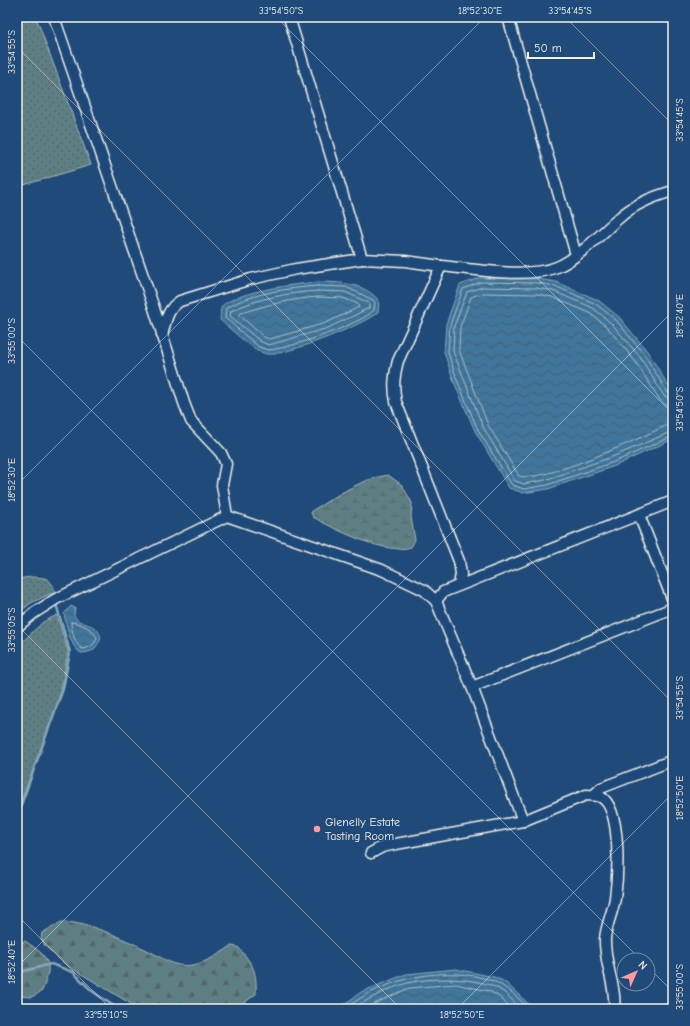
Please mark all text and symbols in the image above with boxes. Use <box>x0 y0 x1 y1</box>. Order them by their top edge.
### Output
text: 33°54'50"S <box>259 5 304 17</box>
text: 18°52'30"E <box>458 5 502 17</box>
text: 33°54'45"S <box>548 5 592 17</box>
text: 33°54'55"S <box>6 30 18 74</box>
scale bar <box>528 34 594 60</box>
text: 50 m <box>534 41 562 55</box>
text: 33°54'45"S <box>674 98 686 142</box>
text: 18°52'40"E <box>674 294 686 338</box>
text: 33°55'00"S <box>6 318 18 364</box>
text: 33°54'50"S <box>674 386 686 431</box>
text: 18°52'30"E <box>6 458 18 502</box>
text: 33°55'05"S <box>6 607 18 653</box>
text: 33°54'55"S <box>674 676 686 720</box>
text: 18°52'50"E <box>674 776 686 820</box>
place label: Glenelly Estate Tasting Room <box>325 815 400 843</box>
marker: Glenelly Estate Tasting Room <box>312 824 322 834</box>
text: 18°52'40"E <box>6 940 18 984</box>
north arrow <box>616 952 656 992</box>
text: N <box>636 958 650 972</box>
text: 33°55'00"S <box>674 964 686 1010</box>
text: 33°55'10"S <box>84 1009 128 1021</box>
text: 18°52'50"E <box>440 1009 484 1021</box>

